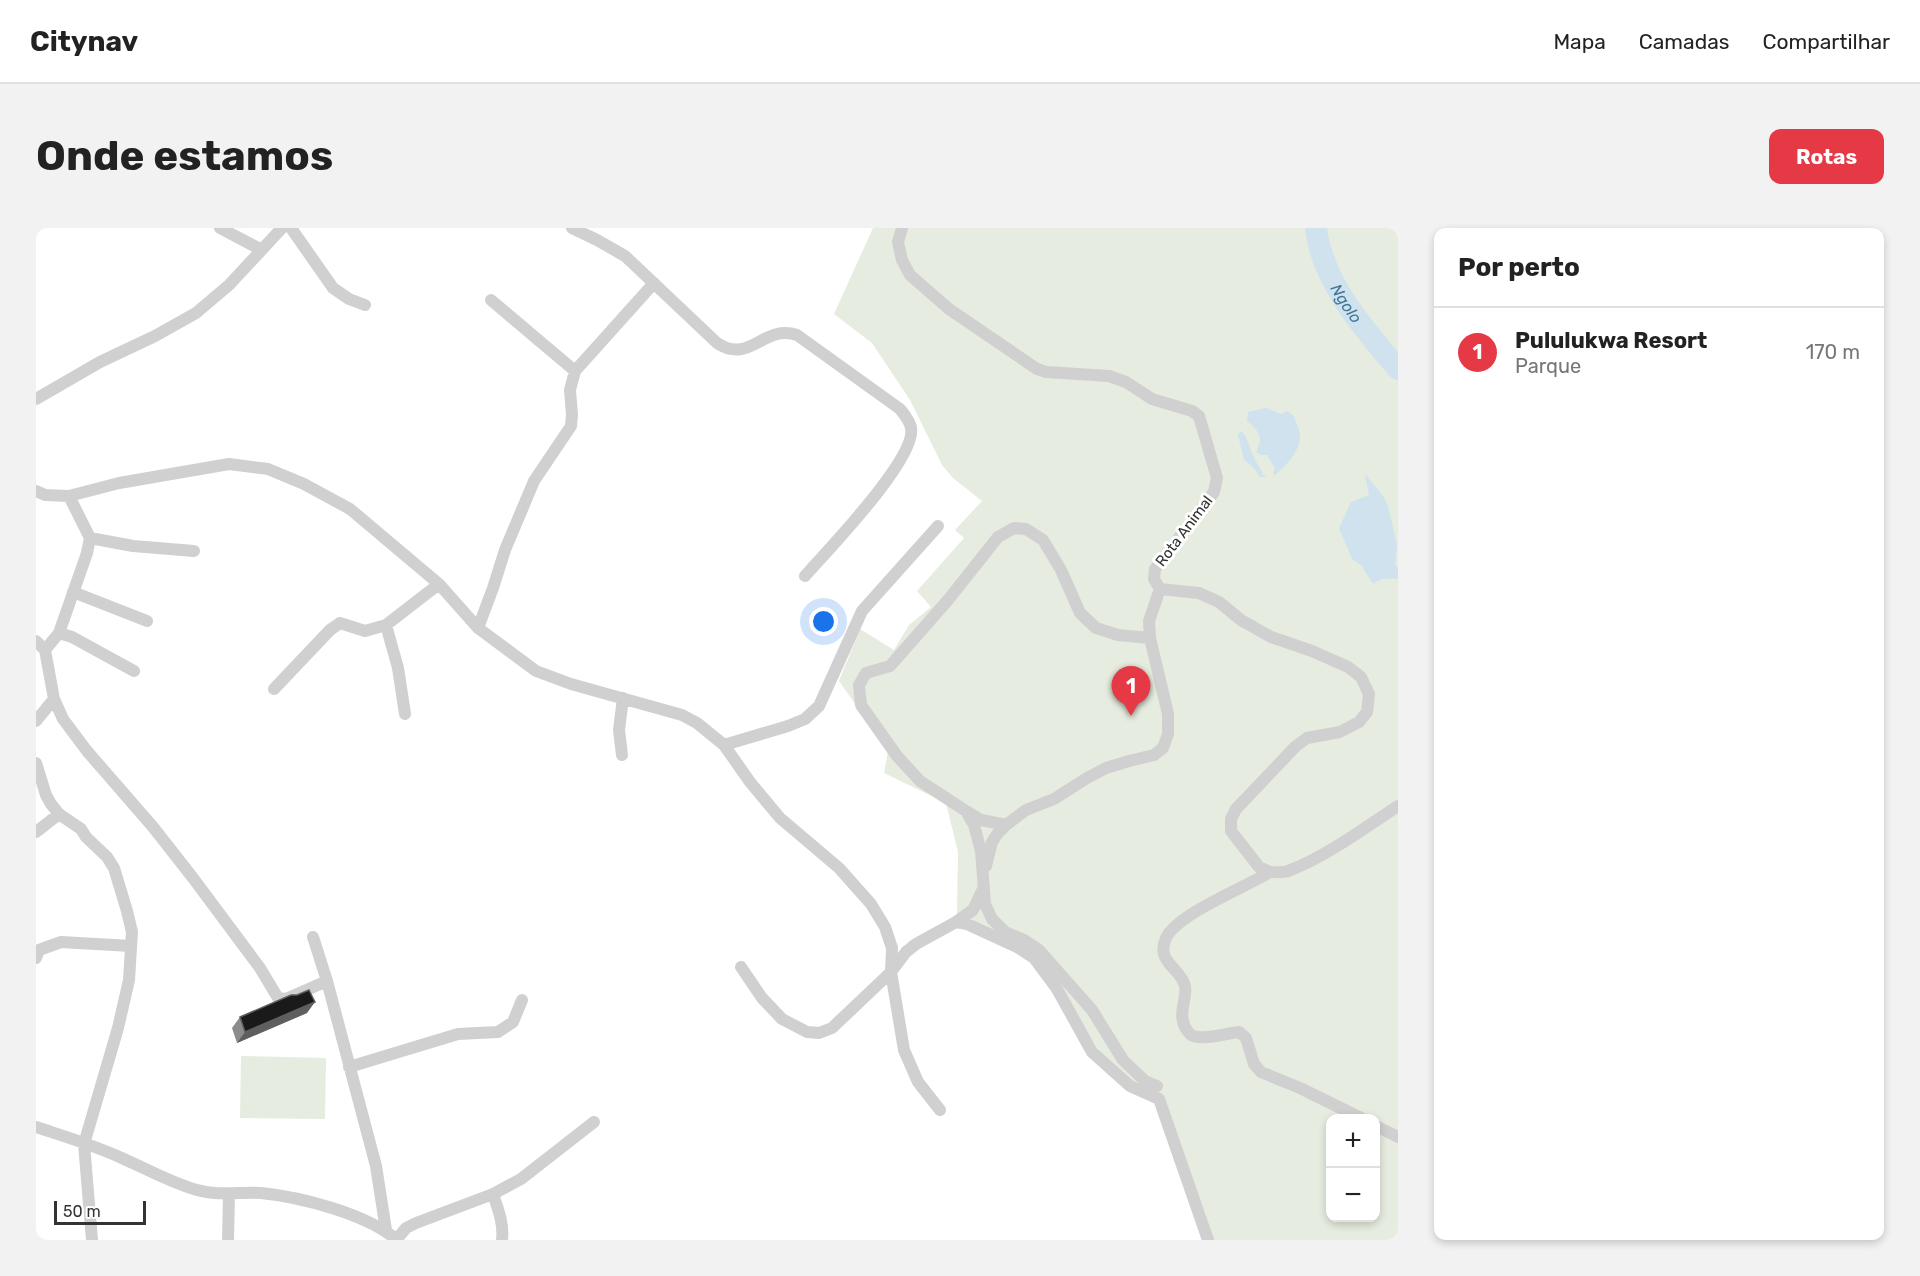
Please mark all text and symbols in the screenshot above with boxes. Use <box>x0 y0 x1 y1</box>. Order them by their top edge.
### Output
text: Citynav <box>30 25 138 58</box>
text: Mapa <box>1553 29 1606 54</box>
text: Camadas <box>1639 29 1729 54</box>
text: Compartilhar <box>1762 29 1890 54</box>
button: Rotas <box>1769 129 1884 184</box>
text: Onde estamos <box>36 131 333 181</box>
text: Por perto <box>1458 252 1580 283</box>
water label: Ngolo <box>1326 281 1366 327</box>
text: Pululukwa Resort <box>1515 327 1707 354</box>
text: 1 <box>1473 340 1482 364</box>
text: 170 m <box>1806 340 1860 364</box>
text: Parque <box>1515 354 1581 378</box>
street label: Rota Animal <box>1152 492 1216 570</box>
your location <box>809 607 838 636</box>
pin: 1 <box>1112 666 1150 716</box>
map controls <box>1326 1114 1380 1222</box>
button: + <box>1326 1114 1380 1168</box>
button: − <box>1326 1168 1380 1222</box>
scale bar <box>54 1198 146 1226</box>
text: 50 m <box>63 1202 101 1221</box>

